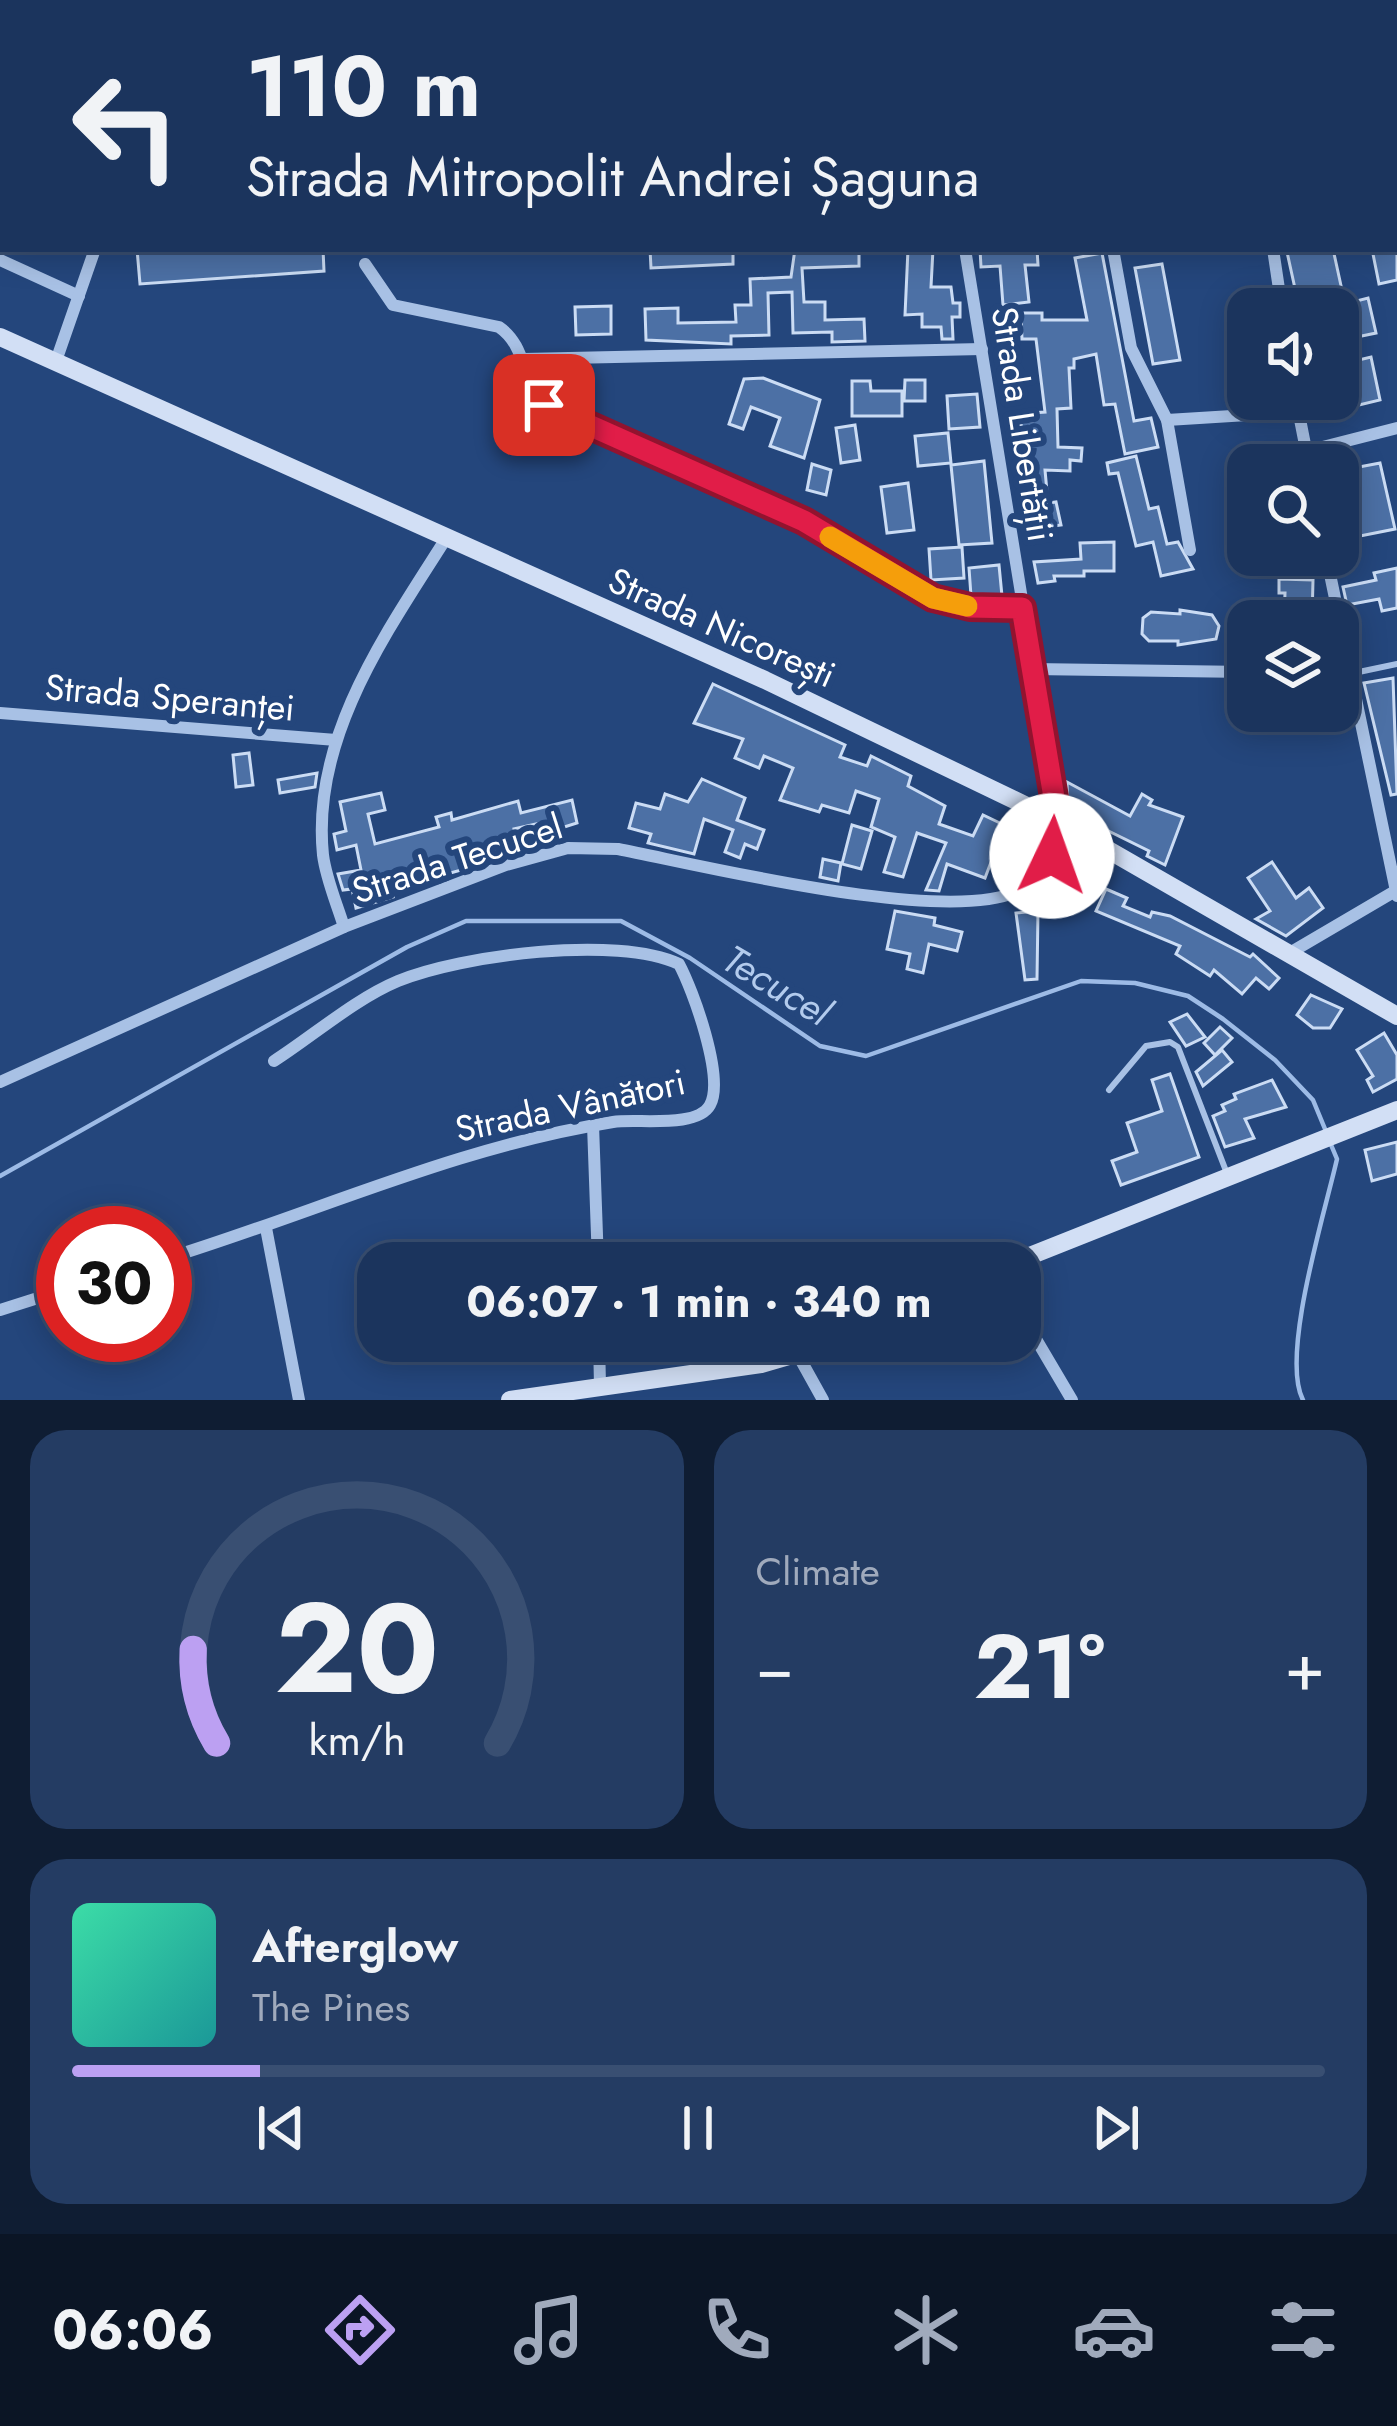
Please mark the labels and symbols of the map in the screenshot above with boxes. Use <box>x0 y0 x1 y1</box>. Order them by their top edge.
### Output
street label: Strada Libertății <box>979 303 1067 545</box>
pin <box>493 354 595 456</box>
street label: Strada Nicorești <box>600 554 844 700</box>
street label: Strada Speranței <box>43 660 297 734</box>
position arrow <box>989 793 1115 919</box>
street label: Strada Tecucel <box>345 800 569 916</box>
water label: Tecucel <box>712 931 844 1041</box>
street label: Strada Vânători <box>450 1055 690 1155</box>
speed limit sign: 30 <box>36 1206 192 1362</box>

